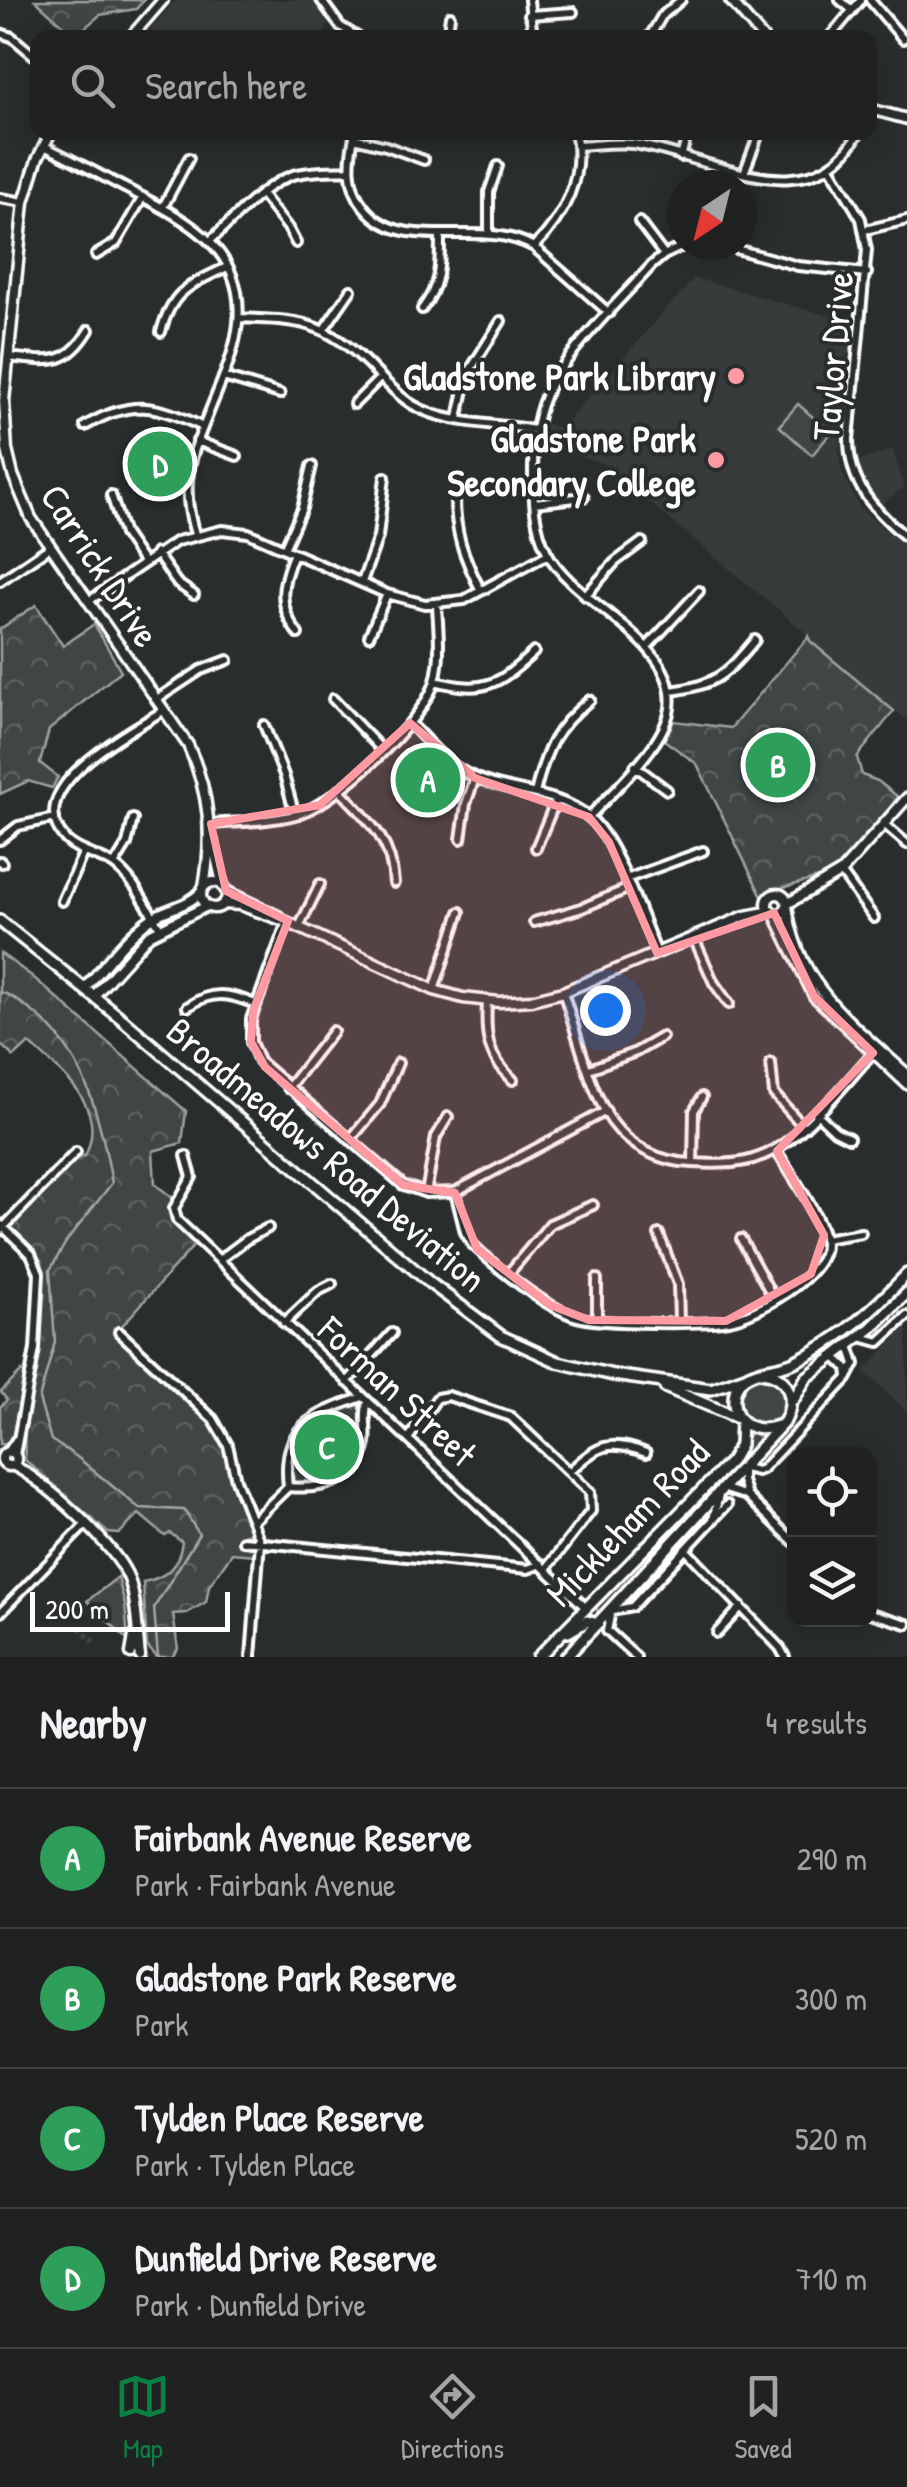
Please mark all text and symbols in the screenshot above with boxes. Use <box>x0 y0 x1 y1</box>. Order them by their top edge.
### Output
search box <box>30 30 877 140</box>
icon: search <box>65 58 120 113</box>
text: Search here <box>145 59 307 111</box>
north arrow <box>667 170 757 260</box>
street label: Taylor Drive <box>799 270 865 442</box>
place label: Gladstone Park Library <box>403 350 716 403</box>
marker: Gladstone Park Library <box>725 365 747 387</box>
place label: Gladstone Park Secondary College <box>447 412 696 509</box>
pin: D <box>128 426 192 502</box>
marker: Gladstone Park Secondary College <box>705 449 727 471</box>
street label: Carrick Drive <box>29 474 173 656</box>
pin: B <box>746 728 810 802</box>
pin: A <box>396 742 460 818</box>
your location <box>580 985 631 1036</box>
street label: Broadmeadows Road Deviation <box>156 1005 498 1303</box>
street label: Forman Street <box>307 1303 489 1479</box>
pin: C <box>294 1410 360 1484</box>
street label: Mickleham Road <box>534 1427 720 1617</box>
map controls <box>787 1447 877 1627</box>
button: locate <box>787 1447 877 1537</box>
button: layers <box>787 1537 877 1627</box>
scale bar <box>30 1587 230 1632</box>
text: 200 m <box>45 1590 109 1628</box>
text: Nearby <box>40 1694 147 1751</box>
text: 4 results <box>766 1701 867 1744</box>
text: Fairbank Avenue Reserve <box>135 1811 472 1863</box>
text: A <box>65 1837 80 1880</box>
text: 290 m <box>797 1837 867 1880</box>
text: Park · Fairbank Avenue <box>135 1863 396 1906</box>
text: Gladstone Park Reserve <box>135 1951 457 2003</box>
text: B <box>64 1977 81 2020</box>
text: 300 m <box>795 1977 867 2020</box>
text: Park <box>135 2003 189 2046</box>
text: Tylden Place Reserve <box>135 2091 424 2143</box>
text: C <box>64 2117 81 2160</box>
text: 520 m <box>795 2117 867 2160</box>
text: Park · Tylden Place <box>135 2143 355 2186</box>
text: Dunfield Drive Reserve <box>135 2231 437 2283</box>
text: D <box>65 2257 80 2300</box>
text: 710 m <box>796 2257 867 2300</box>
text: Park · Dunfield Drive <box>135 2283 366 2326</box>
tab: Map <box>115 2369 170 2467</box>
tab: Directions <box>401 2369 504 2467</box>
tab: Saved <box>735 2369 792 2467</box>

